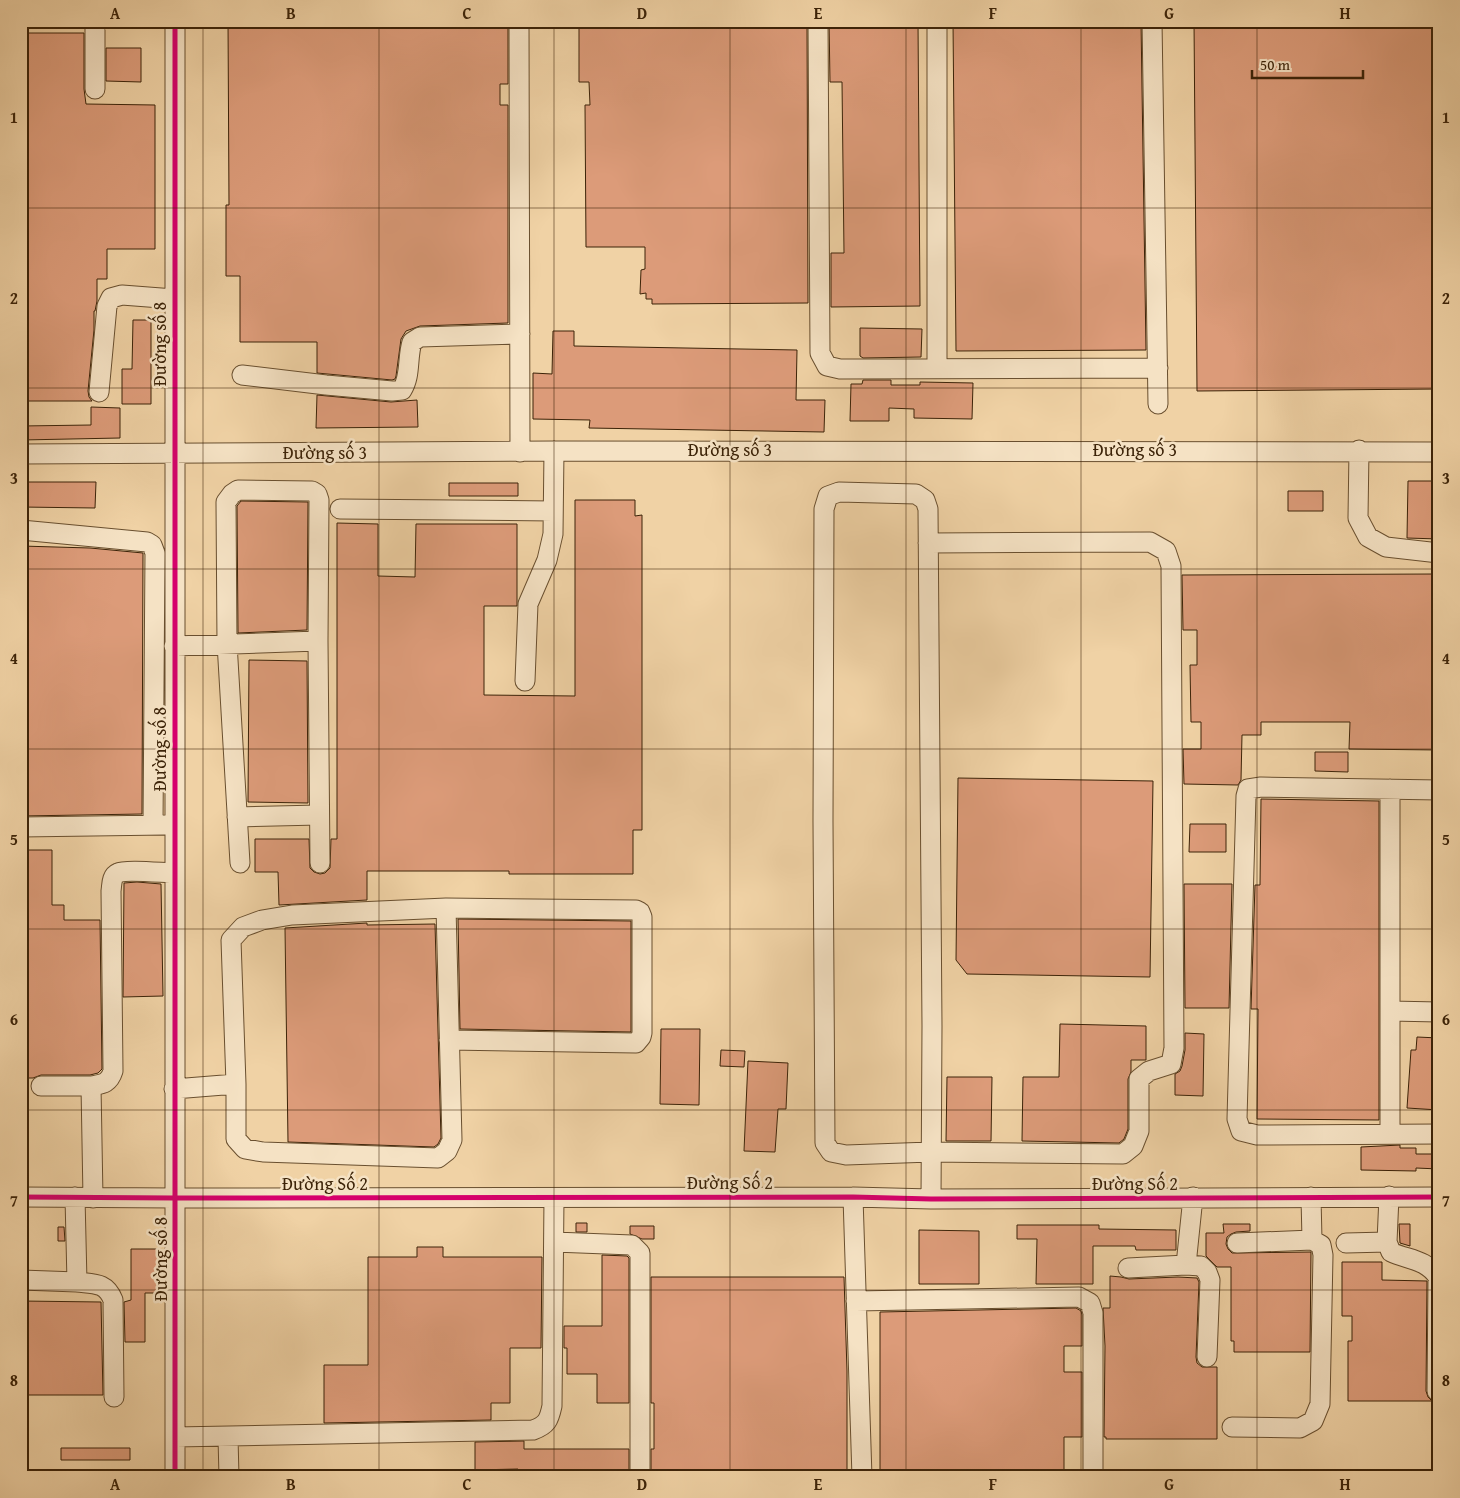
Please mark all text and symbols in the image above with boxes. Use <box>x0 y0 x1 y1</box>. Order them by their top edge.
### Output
text: A <box>110 1 121 25</box>
text: B <box>286 1 296 25</box>
text: C <box>462 1 472 25</box>
text: D <box>637 1 647 25</box>
text: E <box>814 1 823 25</box>
text: F <box>989 1 997 25</box>
text: G <box>1164 1 1174 25</box>
text: H <box>1339 1 1351 25</box>
scale bar <box>1252 48 1364 80</box>
text: 50 m <box>1260 54 1291 75</box>
text: 1 <box>10 105 18 129</box>
text: 1 <box>1442 105 1450 129</box>
text: 2 <box>10 286 18 310</box>
text: 2 <box>1442 286 1450 310</box>
street label: Đường số 8 <box>146 302 173 386</box>
street label: Đường số 3 <box>688 436 772 463</box>
street label: Đường số 3 <box>1093 436 1177 463</box>
street label: Đường số 3 <box>283 439 367 466</box>
text: 3 <box>10 466 18 490</box>
text: 3 <box>1442 466 1450 490</box>
text: 4 <box>10 646 18 670</box>
text: 4 <box>1442 646 1450 670</box>
street label: Đường số 8 <box>146 707 173 791</box>
text: 5 <box>10 827 18 851</box>
text: 5 <box>1442 827 1450 851</box>
text: 6 <box>10 1007 18 1031</box>
text: 6 <box>1442 1007 1450 1031</box>
street label: Đường Số 2 <box>687 1169 773 1196</box>
street label: Đường Số 2 <box>282 1170 368 1197</box>
street label: Đường Số 2 <box>1092 1170 1178 1197</box>
text: 7 <box>10 1188 18 1212</box>
text: 7 <box>1442 1188 1450 1212</box>
street label: Đường số 8 <box>147 1217 174 1301</box>
text: 8 <box>10 1368 18 1392</box>
text: 8 <box>1442 1368 1450 1392</box>
text: A <box>110 1472 121 1496</box>
text: B <box>286 1472 296 1496</box>
text: C <box>462 1472 472 1496</box>
text: D <box>637 1472 647 1496</box>
text: E <box>814 1472 823 1496</box>
text: F <box>989 1472 997 1496</box>
text: G <box>1164 1472 1174 1496</box>
text: H <box>1339 1472 1351 1496</box>

